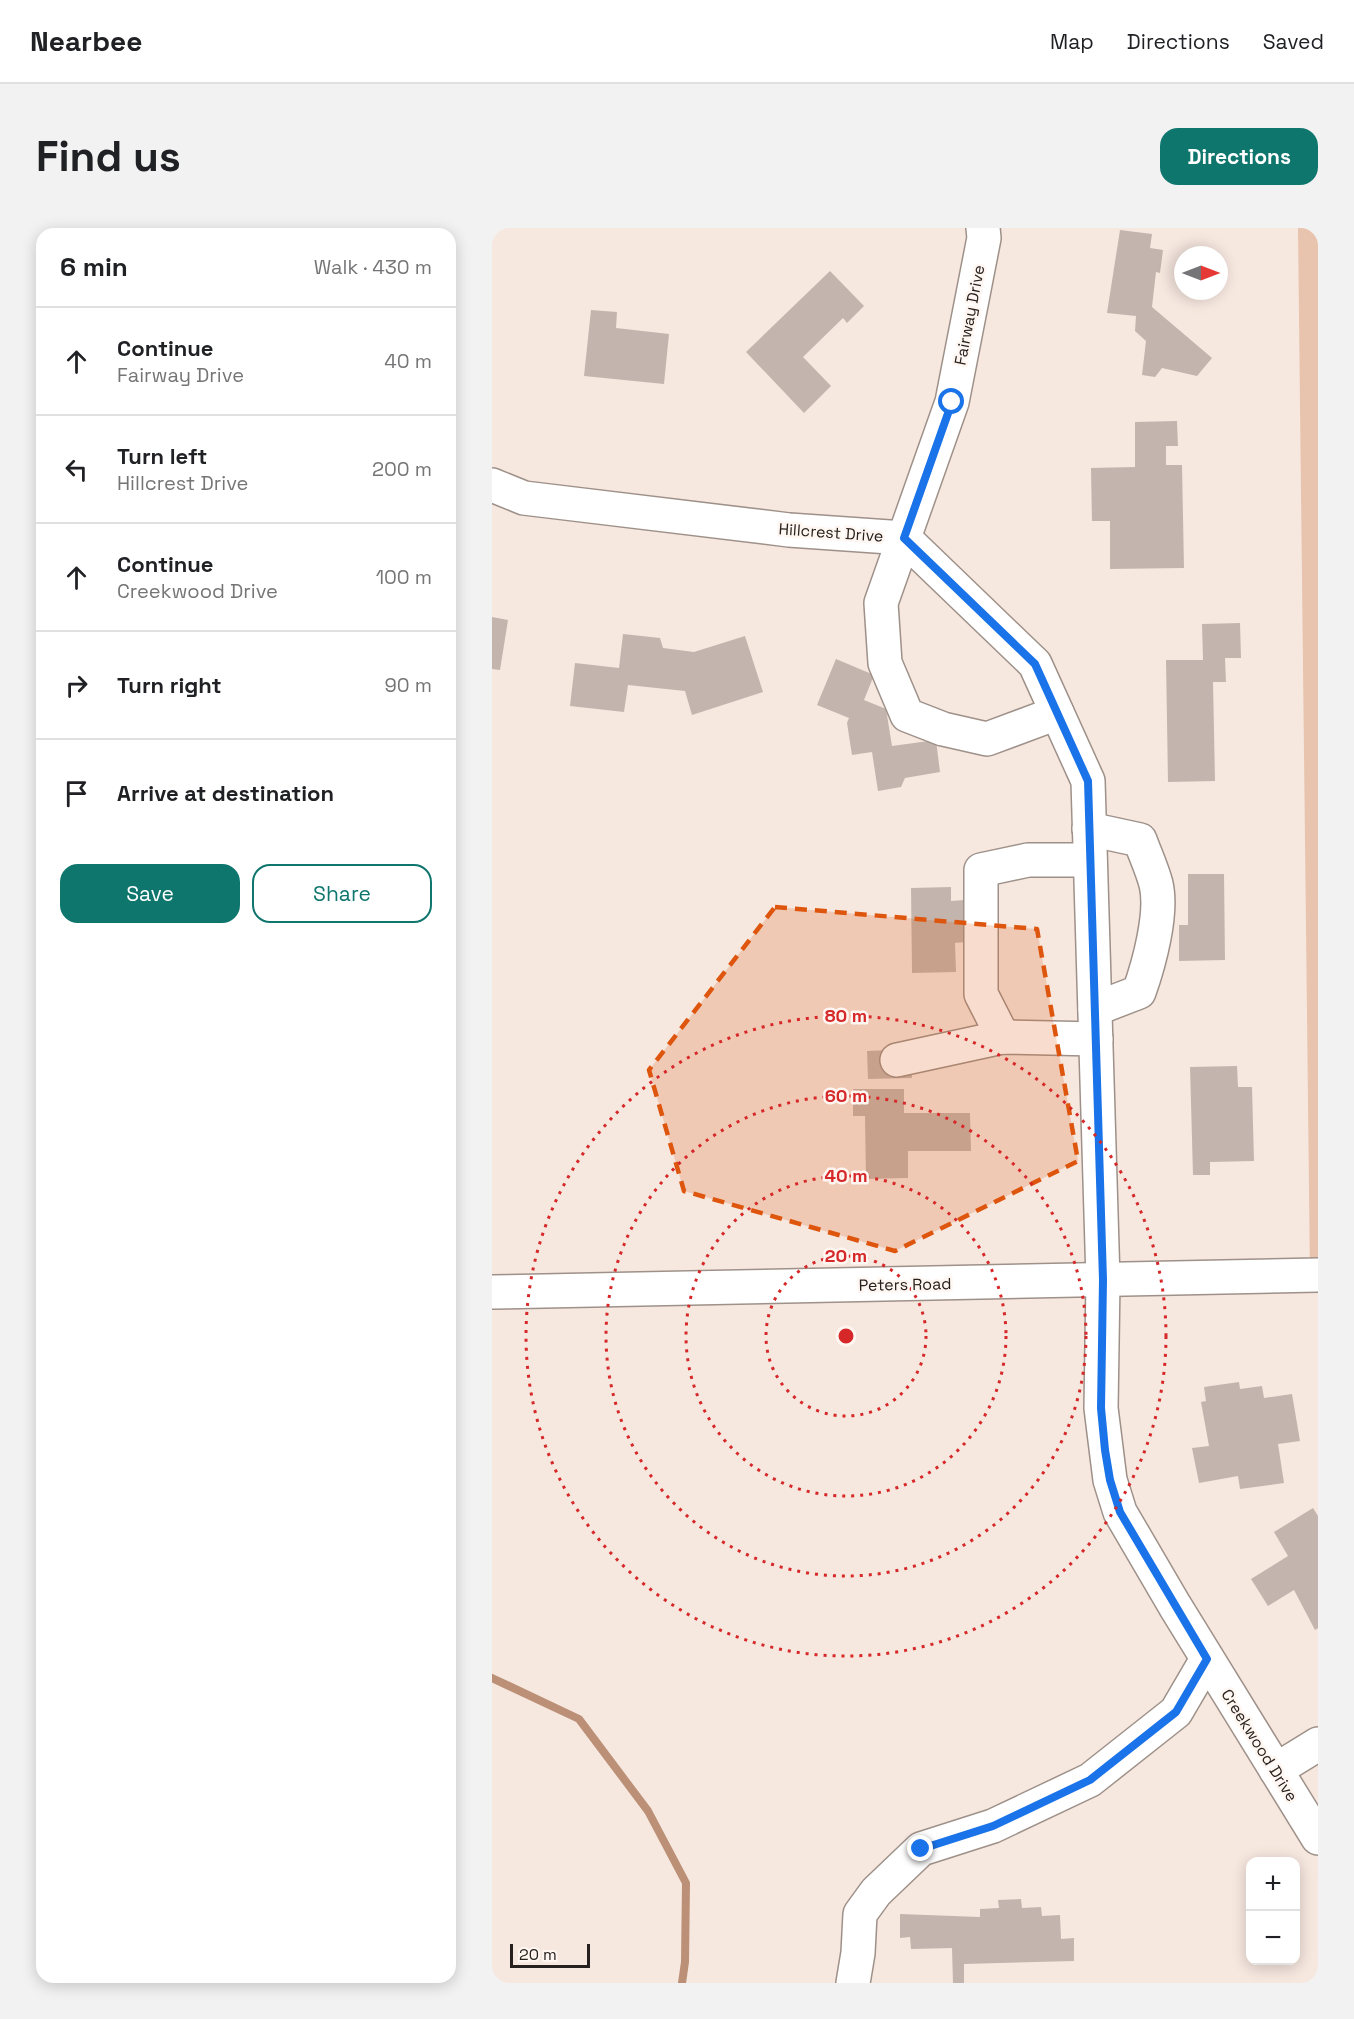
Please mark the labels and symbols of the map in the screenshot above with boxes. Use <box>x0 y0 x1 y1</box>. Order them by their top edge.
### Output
north arrow <box>1174 246 1228 300</box>
street label: Fairway Drive <box>949 263 989 367</box>
route start <box>938 388 964 414</box>
street label: Hillcrest Drive <box>778 518 884 547</box>
text: 80 m <box>825 1004 867 1027</box>
text: 60 m <box>825 1084 867 1107</box>
text: 40 m <box>824 1164 868 1187</box>
text: 20 m <box>825 1244 867 1267</box>
street label: Peters Road <box>858 1273 952 1296</box>
centre of rings <box>836 1326 856 1346</box>
street label: Creekwood Drive <box>1217 1685 1303 1805</box>
route end <box>907 1835 933 1861</box>
scale bar <box>510 1941 590 1968</box>

